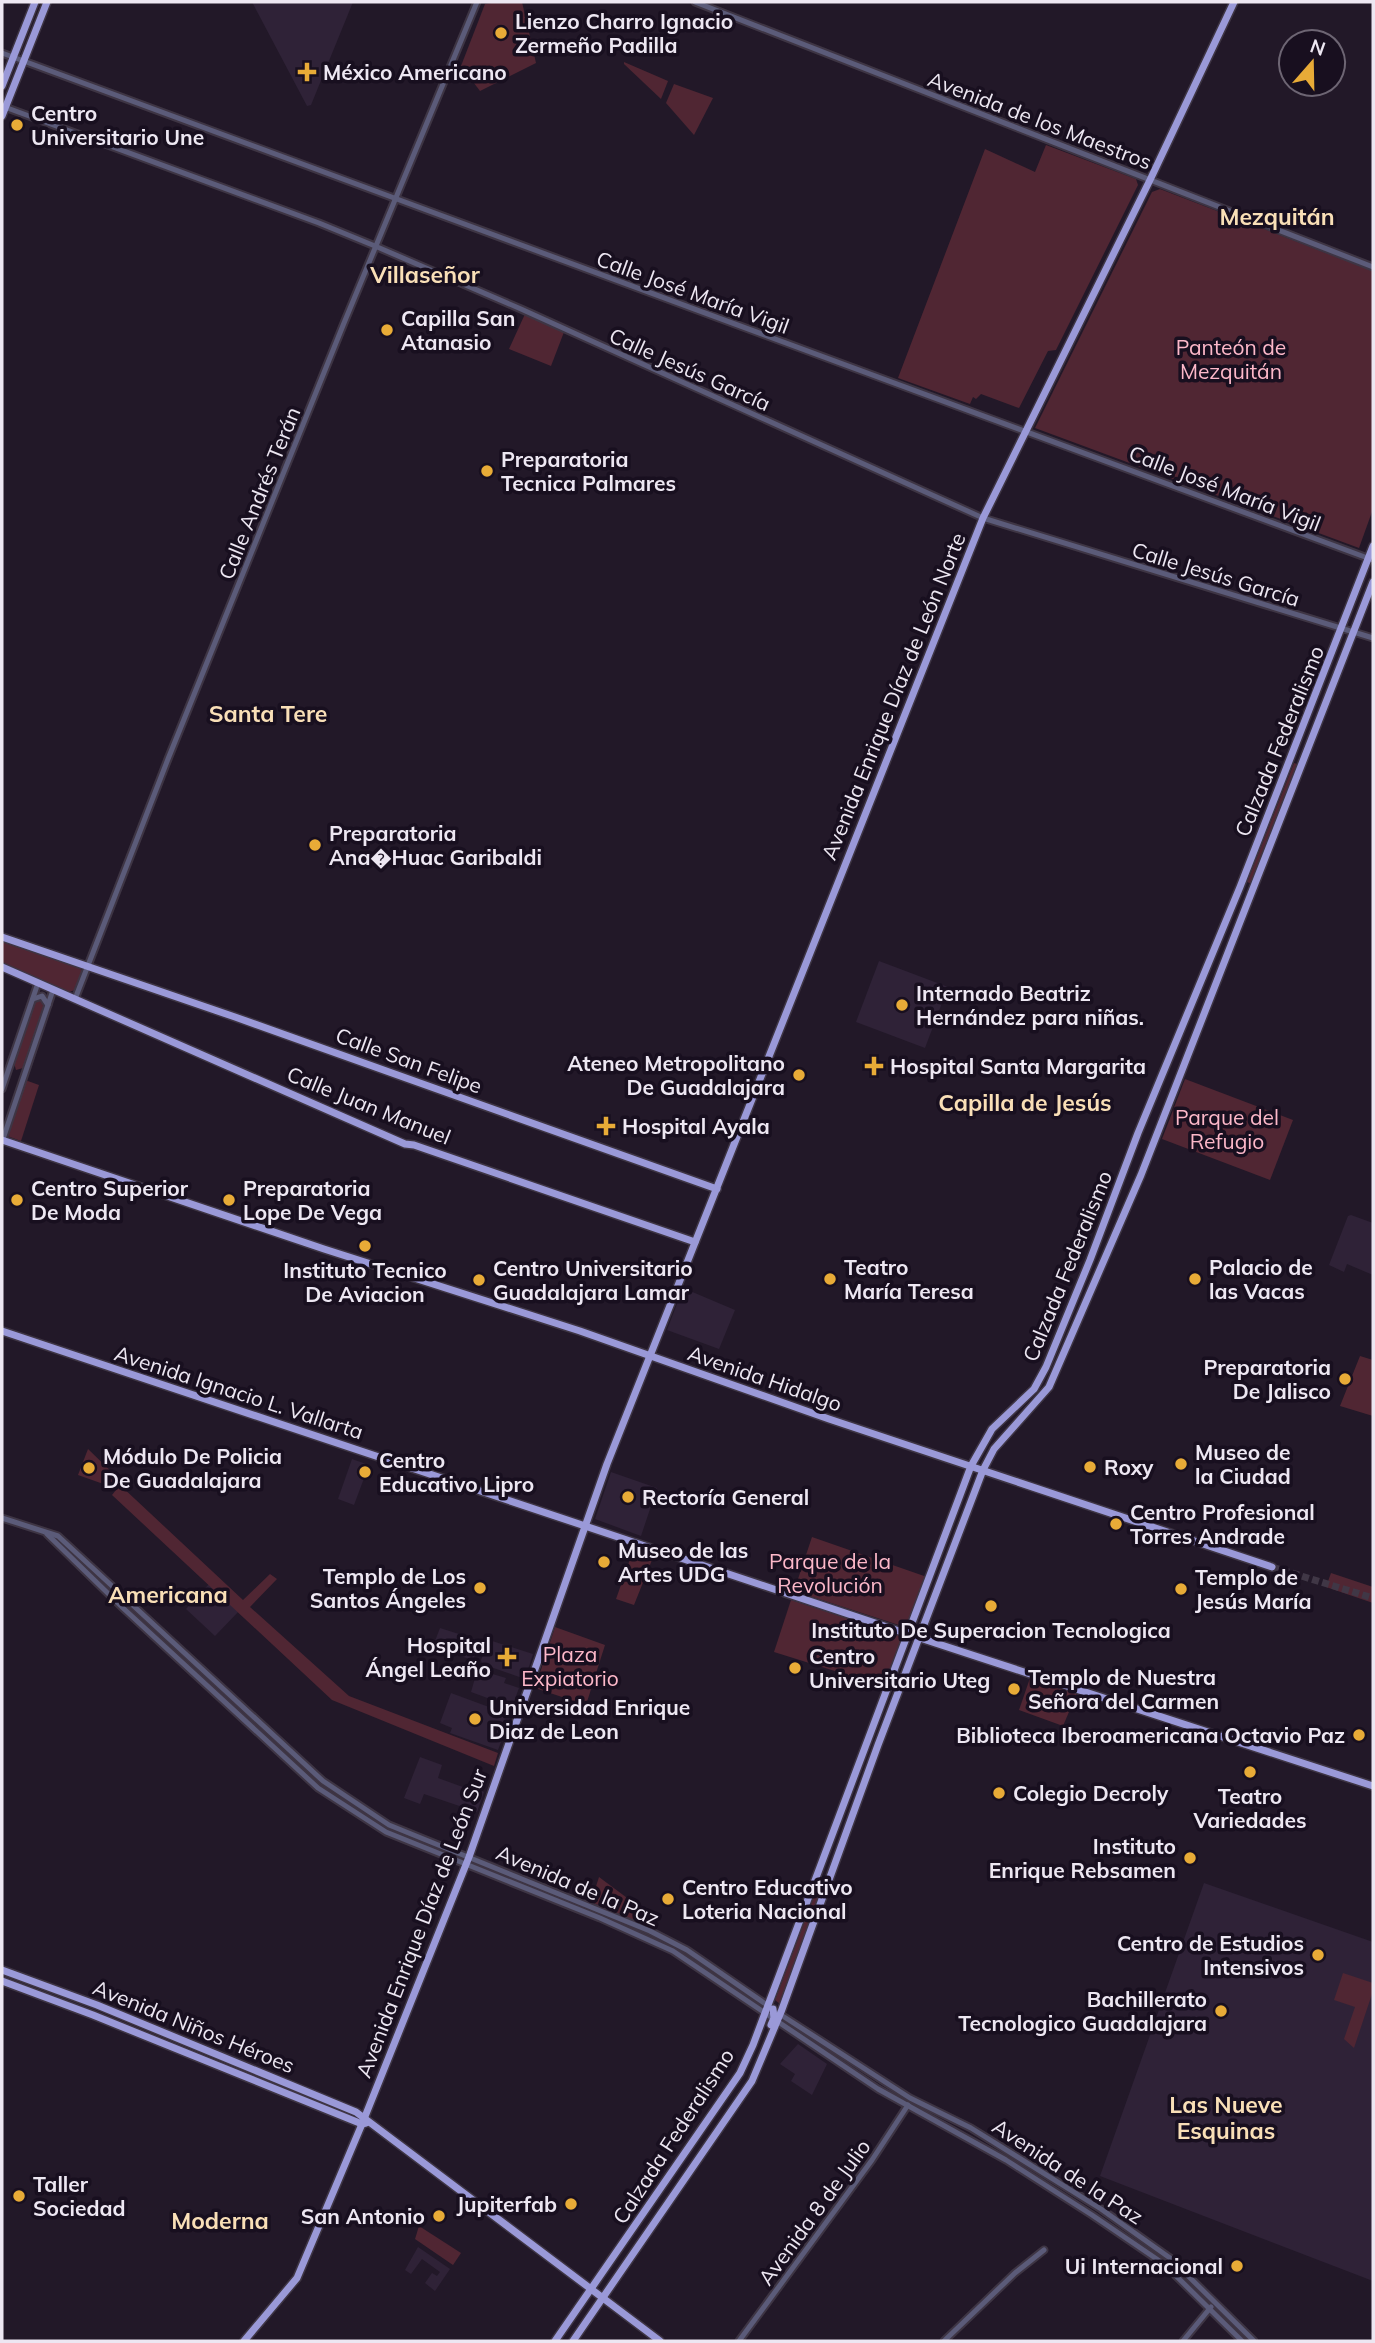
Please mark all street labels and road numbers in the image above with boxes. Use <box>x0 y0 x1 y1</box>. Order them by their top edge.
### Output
street label: Avenida de los Maestros <box>925 65 1155 175</box>
street label: Calle José María Vigil <box>593 245 793 339</box>
street label: Calle Jesús García <box>605 322 775 416</box>
street label: Calle Andrés Terán <box>213 403 305 583</box>
street label: Calle José María Vigil <box>1125 439 1325 537</box>
street label: Avenida Enrique Díaz de León Norte <box>815 529 971 863</box>
street label: Calle Jesús García <box>1129 536 1303 612</box>
street label: Calzada Federalismo <box>1229 642 1329 840</box>
street label: Calle San Felipe <box>332 1021 486 1099</box>
street label: Calle Juan Manuel <box>283 1060 455 1150</box>
street label: Calzada Federalismo <box>1017 1167 1117 1365</box>
street label: Avenida Ignacio L. Vallarta <box>111 1339 367 1445</box>
street label: Avenida Hidalgo <box>685 1339 845 1417</box>
street label: Avenida Enrique Díaz de León Sur <box>350 1765 492 2081</box>
street label: Avenida de la Paz <box>493 1839 663 1931</box>
street label: Avenida Niños Héroes <box>89 1974 299 2078</box>
street label: Calzada Federalismo <box>607 2044 739 2228</box>
street label: Avenida de la Paz <box>988 2113 1148 2229</box>
street label: Avenida 8 de Julio <box>752 2134 876 2290</box>

